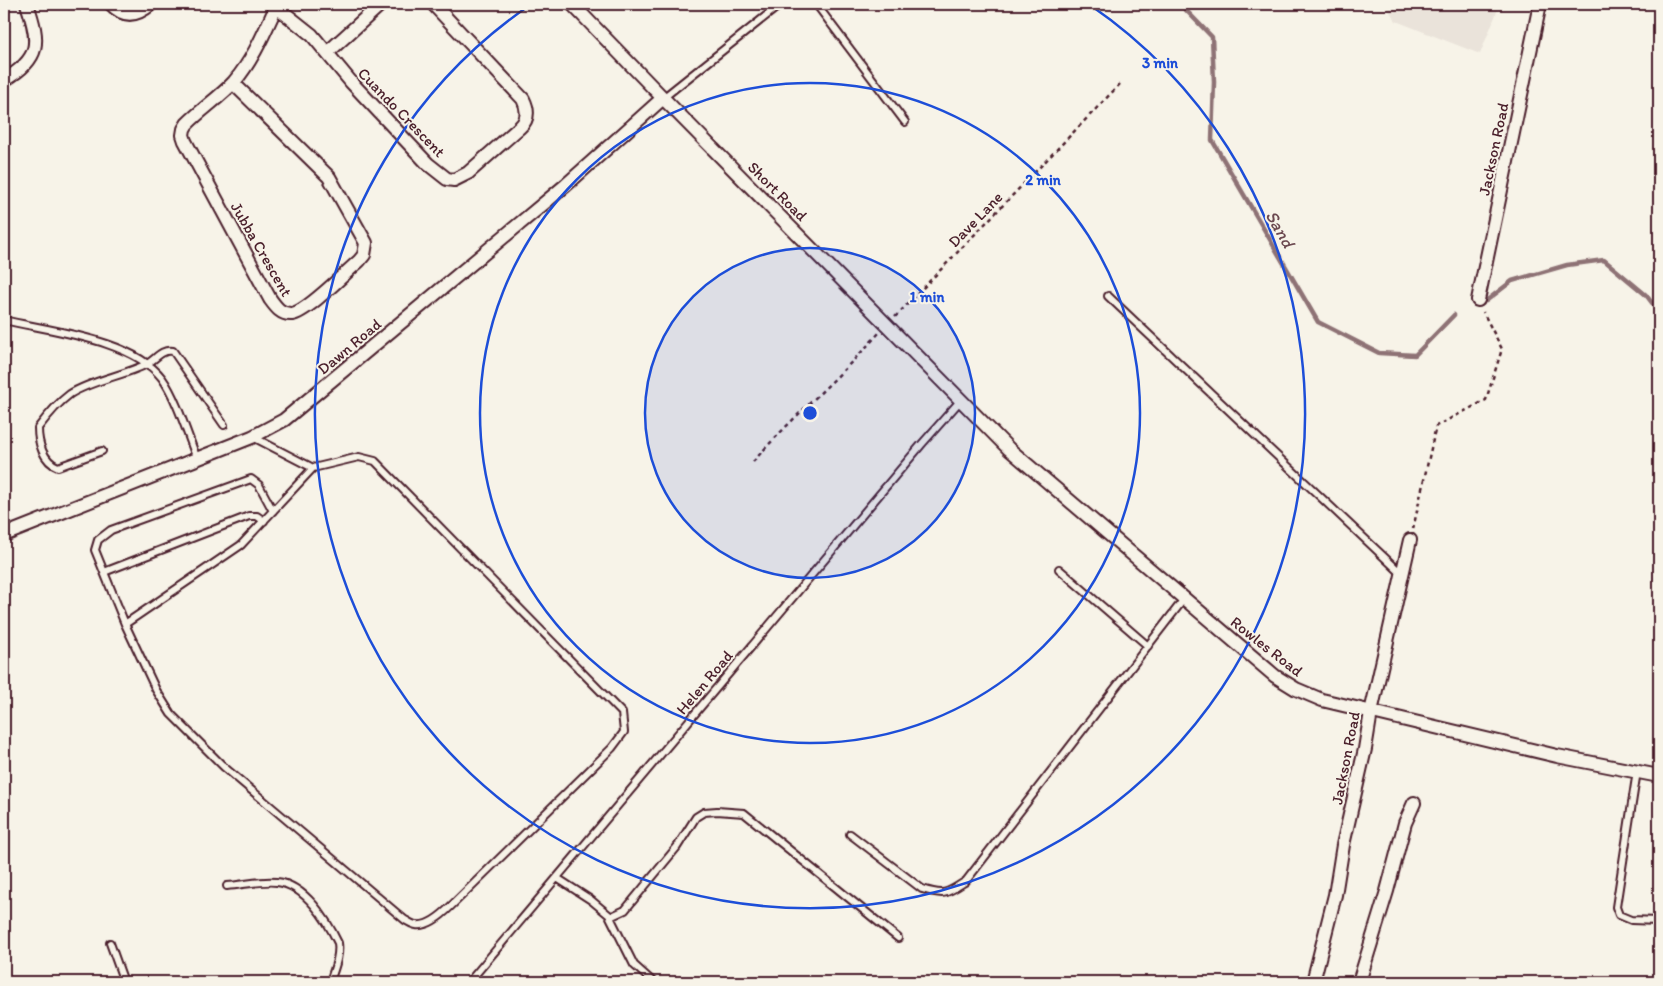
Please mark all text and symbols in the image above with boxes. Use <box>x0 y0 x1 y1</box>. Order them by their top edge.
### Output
text: 3 min <box>1142 54 1179 72</box>
street label: Cuando Crescent <box>354 63 449 161</box>
street label: Jackson Road <box>1474 101 1513 197</box>
street label: Short Road <box>744 158 812 225</box>
text: 2 min <box>1025 171 1062 189</box>
street label: Dave Lane <box>944 188 1007 251</box>
street label: Jubba Crescent <box>227 199 296 300</box>
water label: Sand <box>1261 206 1301 254</box>
text: 1 min <box>910 288 945 306</box>
street label: Dawn Road <box>314 314 385 378</box>
centre of rings <box>801 404 819 422</box>
street label: Rowles Road <box>1227 612 1307 681</box>
street label: Helen Road <box>672 646 737 718</box>
street label: Jackson Road <box>1327 710 1364 806</box>

